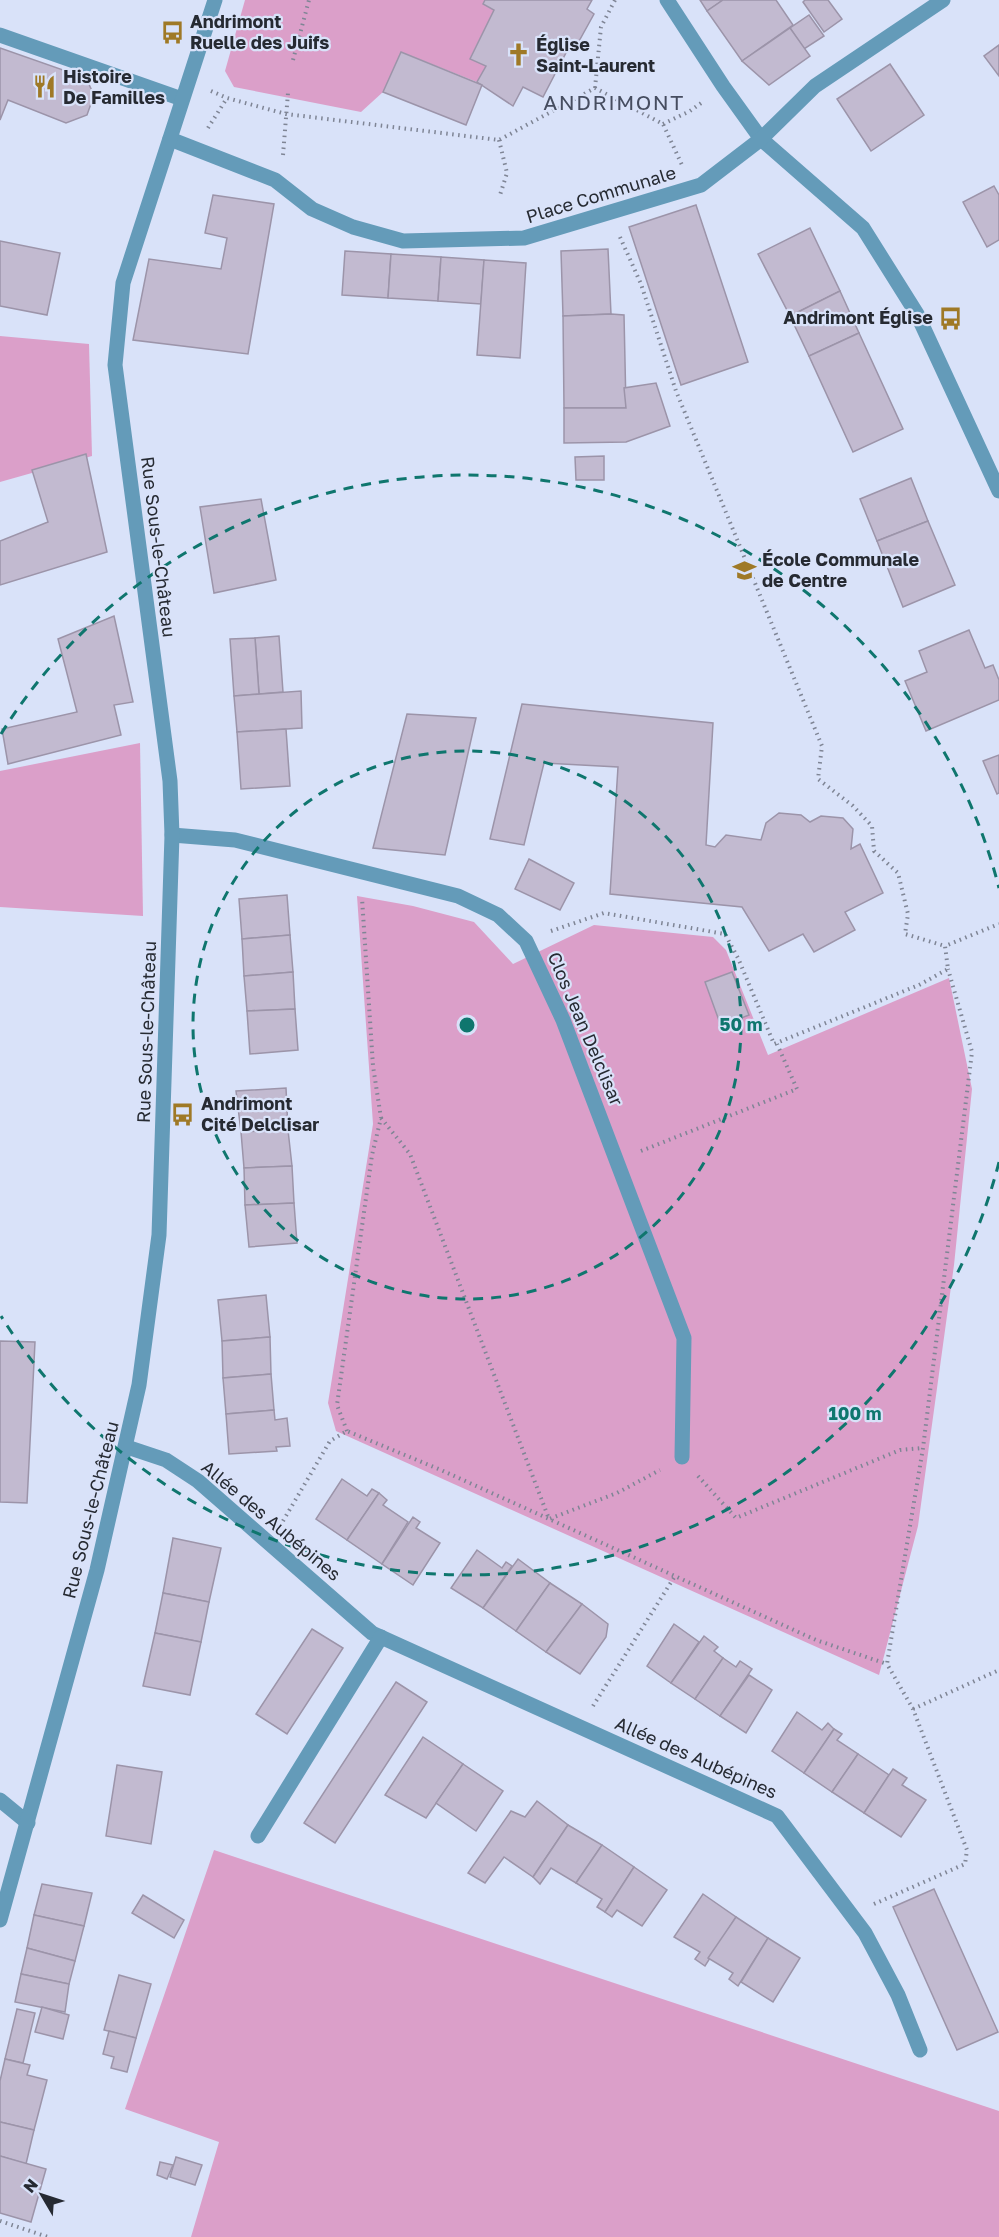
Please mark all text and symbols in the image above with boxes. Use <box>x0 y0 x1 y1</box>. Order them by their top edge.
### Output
place label: Andrimont Ruelle des Juifs <box>190 10 329 53</box>
bus stop icon: Andrimont Ruelle des Juifs <box>159 19 185 45</box>
place label: Église Saint-Laurent <box>536 33 655 76</box>
church icon: Église Saint-Laurent <box>505 42 531 68</box>
place label: Histoire De Familles <box>63 65 165 108</box>
restaurant icon: Histoire De Familles <box>32 74 58 100</box>
district label: ANDRIMONT <box>543 89 685 115</box>
street label: Place Communale <box>523 161 678 227</box>
bus stop icon: Andrimont Église <box>938 305 964 331</box>
place label: Andrimont Église <box>783 306 933 328</box>
street label: Rue Sous-le-Château <box>137 455 181 639</box>
place label: École Communale de Centre <box>762 548 919 591</box>
school or university icon: École Communale de Centre <box>731 557 757 583</box>
street label: Rue Sous-le-Château <box>132 941 160 1123</box>
street label: Clos Jean Delclisar <box>544 949 628 1109</box>
text: 50 m <box>720 1013 762 1035</box>
centre of rings <box>457 1015 477 1035</box>
place label: Andrimont Cité Delclisar <box>201 1092 319 1135</box>
bus stop icon: Andrimont Cité Delclisar <box>170 1101 196 1127</box>
text: 100 m <box>829 1402 881 1424</box>
street label: Rue Sous-le-Château <box>57 1419 123 1601</box>
street label: Allée des Aubépines <box>198 1456 346 1585</box>
street label: Allée des Aubépines <box>612 1711 781 1803</box>
north arrow <box>12 2165 72 2225</box>
text: N <box>19 2175 42 2197</box>

